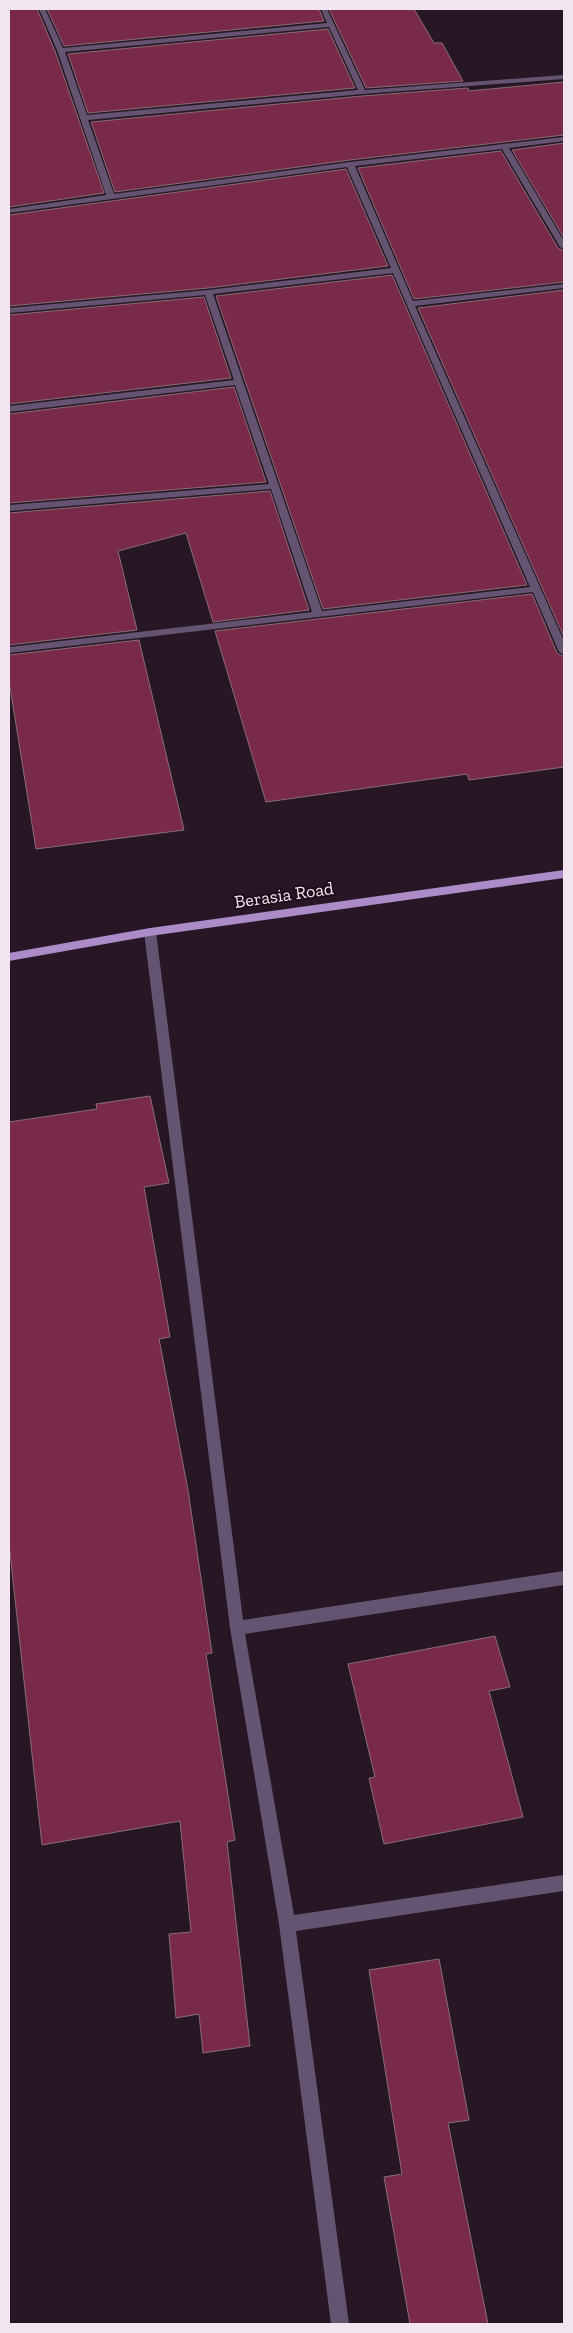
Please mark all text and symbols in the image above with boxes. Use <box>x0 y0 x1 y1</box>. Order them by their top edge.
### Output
street label: Berasia Road <box>233 877 335 913</box>

